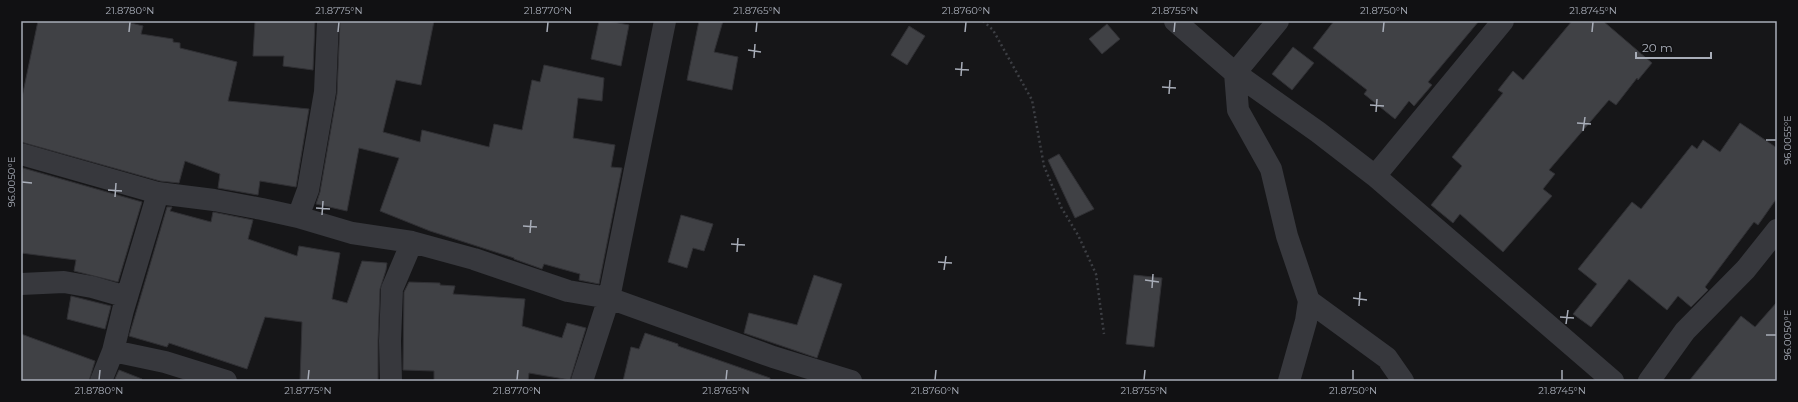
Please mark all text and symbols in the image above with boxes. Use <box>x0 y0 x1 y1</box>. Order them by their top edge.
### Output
text: 21.8780°N <box>106 4 154 17</box>
text: 21.8775°N <box>315 4 363 17</box>
text: 21.8770°N <box>524 4 572 17</box>
text: 21.8765°N <box>733 4 781 17</box>
text: 21.8760°N <box>942 4 990 17</box>
text: 21.8755°N <box>1151 4 1199 17</box>
text: 21.8750°N <box>1360 4 1408 17</box>
text: 21.8745°N <box>1569 4 1617 17</box>
scale bar <box>1636 34 1711 60</box>
text: 20 m <box>1642 40 1673 55</box>
text: 96.0055°E <box>1781 115 1794 165</box>
text: 96.0050°E <box>5 156 18 207</box>
text: 96.0050°E <box>1781 309 1794 360</box>
text: 21.8780°N <box>75 384 123 397</box>
text: 21.8775°N <box>284 384 332 397</box>
text: 21.8770°N <box>493 384 541 397</box>
text: 21.8765°N <box>702 384 750 397</box>
text: 21.8760°N <box>911 384 959 397</box>
text: 21.8755°N <box>1120 384 1168 397</box>
text: 21.8750°N <box>1329 384 1377 397</box>
text: 21.8745°N <box>1538 384 1586 397</box>

